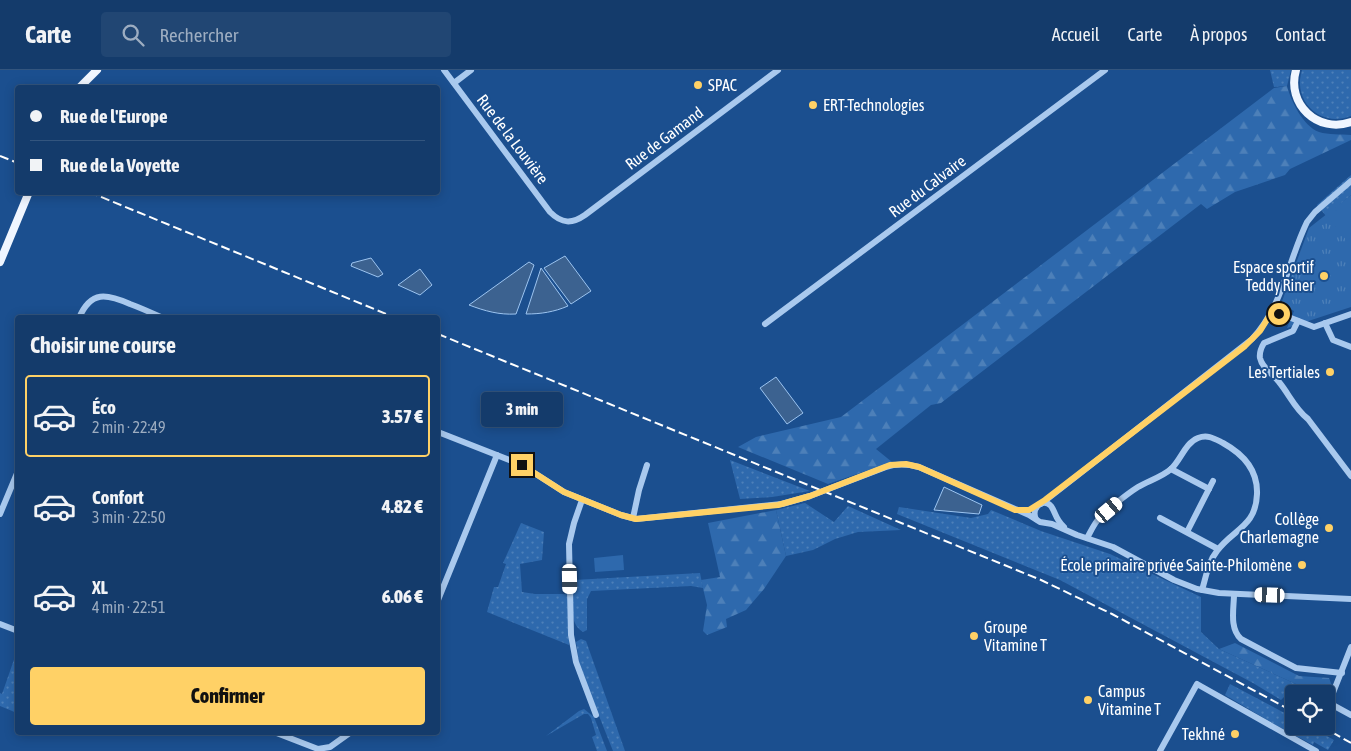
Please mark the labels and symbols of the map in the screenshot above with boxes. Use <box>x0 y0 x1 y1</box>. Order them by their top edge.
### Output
place label: SPAC <box>708 76 737 94</box>
marker: SPAC <box>692 79 704 91</box>
street label: Rue de la Louvière <box>474 91 552 187</box>
place label: ERT-Technologies <box>823 96 925 115</box>
marker: ERT-Technologies <box>807 99 819 111</box>
street label: Rue de Gamand <box>622 103 706 173</box>
street label: Rue du Calvaire <box>885 151 969 221</box>
place label: Espace sportif Teddy Riner <box>1233 258 1315 295</box>
marker: Espace sportif Teddy Riner <box>1318 270 1330 282</box>
route start <box>1268 303 1290 325</box>
place label: Les Tertiales <box>1248 363 1320 381</box>
marker: Les Tertiales <box>1324 366 1336 378</box>
callout: 3 min <box>481 392 563 428</box>
route end <box>511 454 533 476</box>
car <box>1092 495 1125 525</box>
place label: Collège Charlemagne <box>1240 510 1319 547</box>
marker: Collège Charlemagne <box>1323 522 1335 534</box>
place label: École primaire privée Sainte-Philomène <box>1060 556 1292 575</box>
marker: École primaire privée Sainte-Philomène <box>1296 559 1308 571</box>
car <box>562 564 577 594</box>
car <box>1254 587 1285 603</box>
place label: Groupe Vitamine T <box>984 618 1047 654</box>
marker: Groupe Vitamine T <box>968 630 980 642</box>
place label: Campus Vitamine T <box>1098 682 1161 718</box>
marker: Campus Vitamine T <box>1082 694 1094 706</box>
place label: Tekhné <box>1182 725 1225 743</box>
marker: Tekhné <box>1229 728 1241 740</box>

